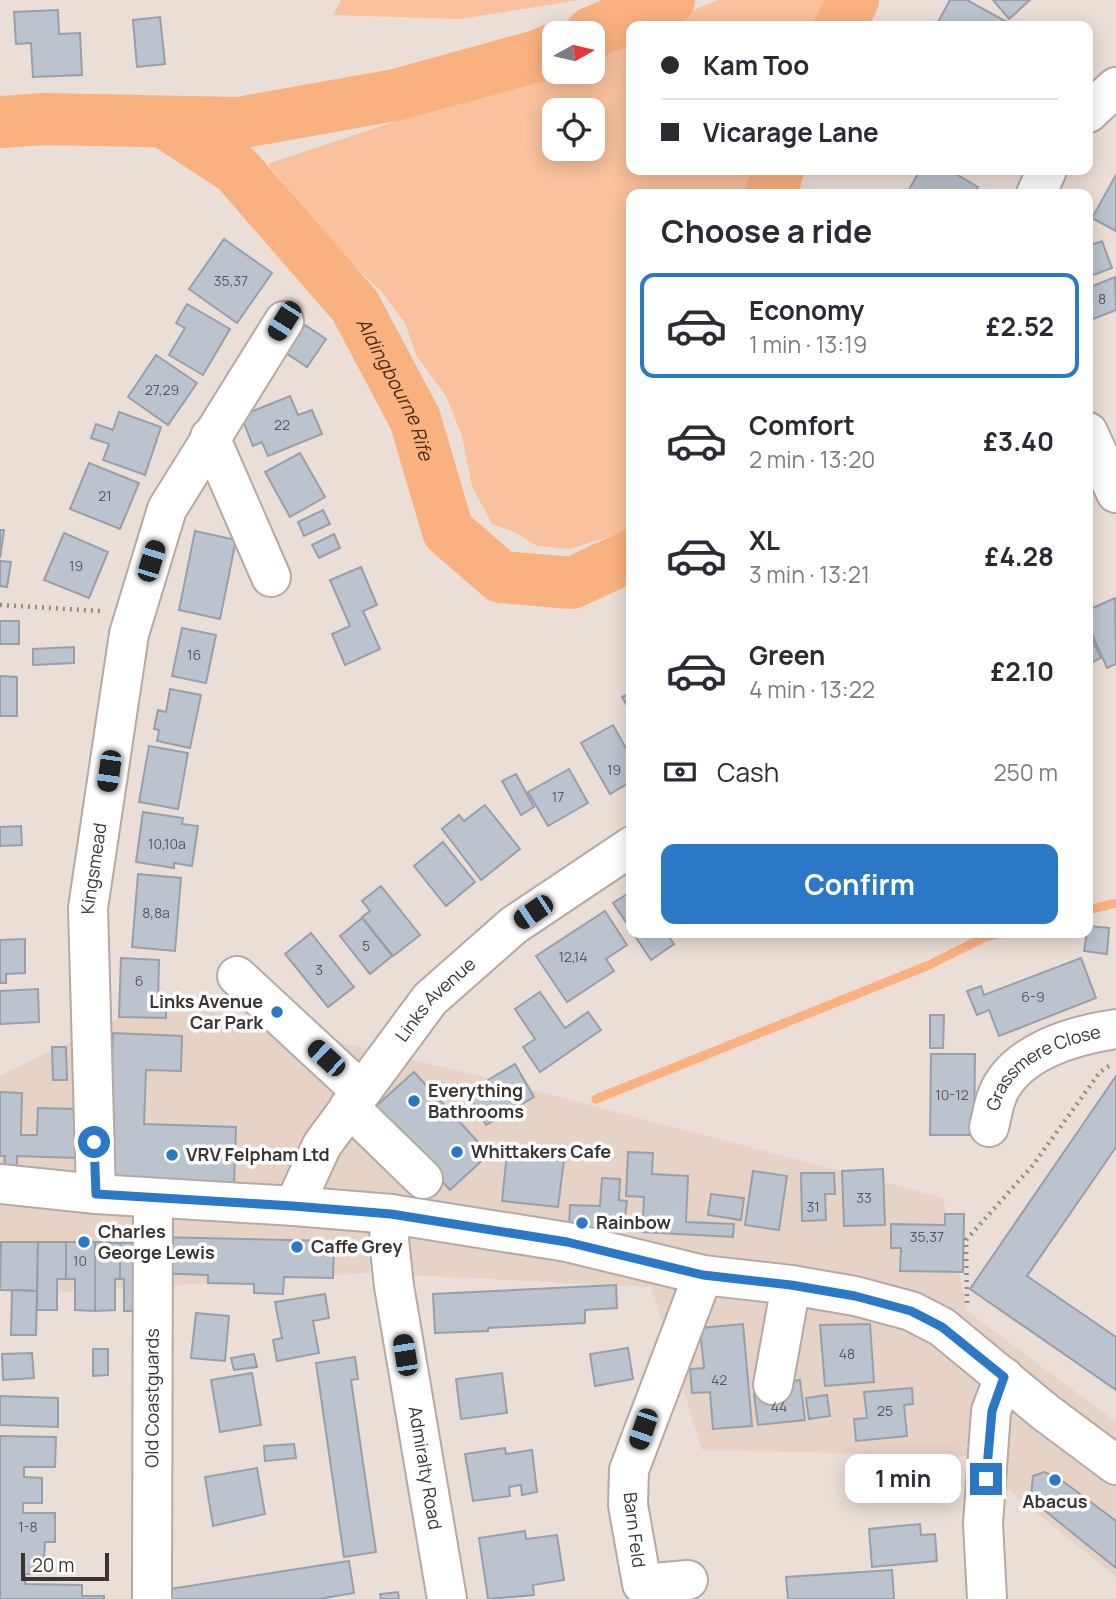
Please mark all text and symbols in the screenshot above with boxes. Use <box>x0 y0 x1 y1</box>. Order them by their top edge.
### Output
north arrow <box>542 21 606 84</box>
map controls <box>542 21 605 161</box>
text: Kam Too <box>703 47 809 83</box>
button: locate <box>542 98 605 161</box>
text: Vicarage Lane <box>703 114 879 150</box>
text: Choose a ride <box>661 209 872 253</box>
house number: 35,37 <box>214 271 248 290</box>
house number: 8 <box>1098 289 1106 308</box>
text: Economy <box>749 292 864 328</box>
icon: car <box>665 294 728 357</box>
car <box>264 298 305 344</box>
text: £2.52 <box>986 308 1054 344</box>
water label: Aldingbourne Rife <box>350 313 440 465</box>
text: 1 min · 13:19 <box>749 328 867 360</box>
house number: 27,29 <box>145 380 179 399</box>
text: Comfort <box>749 407 855 443</box>
icon: car <box>665 409 728 472</box>
house number: 22 <box>274 415 290 434</box>
text: £3.40 <box>983 423 1054 459</box>
text: 2 min · 13:20 <box>749 443 875 475</box>
house number: 21 <box>98 486 112 505</box>
text: XL <box>749 522 780 558</box>
icon: car <box>665 524 728 587</box>
car <box>135 538 168 584</box>
text: £4.28 <box>985 538 1054 574</box>
house number: 19 <box>69 556 83 575</box>
text: 3 min · 13:21 <box>749 558 870 590</box>
text: Green <box>749 637 825 673</box>
icon: car <box>665 639 728 702</box>
house number: 16 <box>187 645 201 664</box>
text: £2.10 <box>990 653 1054 689</box>
text: 4 min · 13:22 <box>749 673 875 705</box>
car <box>96 749 123 793</box>
icon: cash <box>661 753 699 791</box>
text: Cash <box>717 754 779 790</box>
text: 250 m <box>993 756 1058 788</box>
house number: 19 <box>607 760 621 779</box>
house number: 17 <box>552 787 564 806</box>
street label: Kingsmead <box>75 821 112 914</box>
house number: 10,10a <box>148 834 186 853</box>
button: Confirm <box>661 844 1058 924</box>
car <box>510 892 557 932</box>
house number: 8,8a <box>142 903 170 922</box>
house number: 5 <box>362 936 370 955</box>
house number: 12,14 <box>558 947 588 966</box>
street label: Links Avenue <box>389 952 480 1046</box>
house number: 3 <box>315 960 323 979</box>
house number: 6 <box>135 971 143 990</box>
house number: 6-9 <box>1021 987 1045 1006</box>
place label: Links Avenue Car Park <box>149 989 264 1034</box>
marker: Links Avenue Car Park <box>269 1004 285 1020</box>
street label: Grassmere Close <box>980 1019 1103 1113</box>
car <box>304 1036 349 1080</box>
place label: Everything Bathrooms <box>428 1078 524 1123</box>
house number: 10-12 <box>935 1085 969 1104</box>
marker: Everything Bathrooms <box>406 1093 422 1109</box>
route start <box>78 1126 110 1158</box>
place label: Whittakers Cafe <box>471 1139 611 1163</box>
place label: VRV Felpham Ltd <box>186 1142 330 1166</box>
marker: Whittakers Cafe <box>449 1144 465 1160</box>
marker: VRV Felpham Ltd <box>164 1147 180 1163</box>
house number: 33 <box>856 1188 872 1207</box>
house number: 31 <box>806 1197 820 1216</box>
place label: Rainbow <box>596 1210 671 1234</box>
marker: Rainbow <box>574 1215 590 1231</box>
place label: Charles George Lewis <box>98 1219 215 1264</box>
house number: 35,37 <box>910 1227 944 1246</box>
marker: Charles George Lewis <box>76 1234 92 1250</box>
place label: Caffe Grey <box>311 1234 403 1258</box>
marker: Caffe Grey <box>289 1239 305 1255</box>
house number: 10 <box>73 1251 87 1270</box>
street label: Old Coastguards <box>139 1328 164 1468</box>
car <box>392 1333 419 1377</box>
house number: 48 <box>839 1344 855 1363</box>
house number: 42 <box>711 1370 727 1389</box>
house number: 44 <box>771 1397 787 1416</box>
house number: 25 <box>877 1401 893 1420</box>
street label: Admiralty Road <box>404 1404 448 1531</box>
car <box>627 1406 660 1452</box>
callout: 1 min <box>846 1454 962 1504</box>
text: 1 min <box>875 1462 931 1494</box>
route end <box>970 1463 1002 1495</box>
marker: Abacus <box>1047 1472 1063 1488</box>
place label: Abacus <box>1023 1489 1088 1513</box>
street label: Barn Feld <box>618 1491 652 1569</box>
house number: 1-8 <box>18 1517 38 1536</box>
scale bar <box>21 1550 108 1582</box>
text: 20 m <box>32 1552 74 1578</box>

